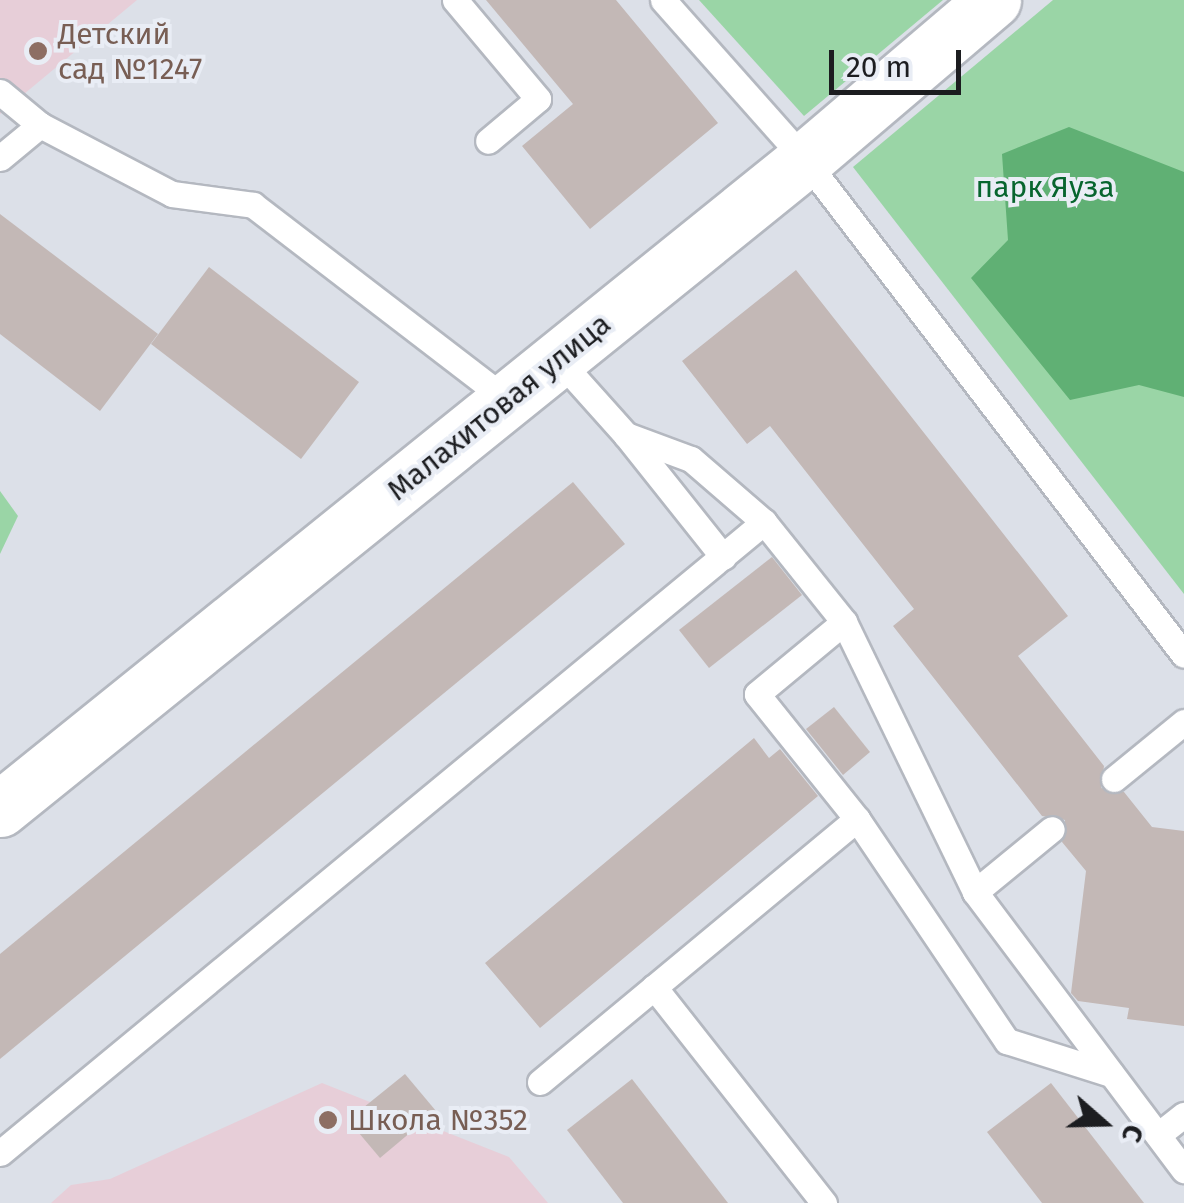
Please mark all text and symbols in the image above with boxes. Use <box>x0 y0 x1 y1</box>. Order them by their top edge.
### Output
place label: Детский сад №1247 <box>58 16 202 86</box>
scale bar <box>834 30 966 92</box>
marker: Детский сад №1247 <box>27 40 49 62</box>
text: 20 m <box>846 49 911 85</box>
park label: парк Яуза <box>975 169 1115 205</box>
street label: Малахитовая улица <box>380 306 618 508</box>
north arrow <box>1054 1073 1154 1173</box>
place label: Школа №352 <box>348 1102 528 1138</box>
marker: Школа №352 <box>317 1109 339 1131</box>
text: С <box>1114 1120 1151 1147</box>

